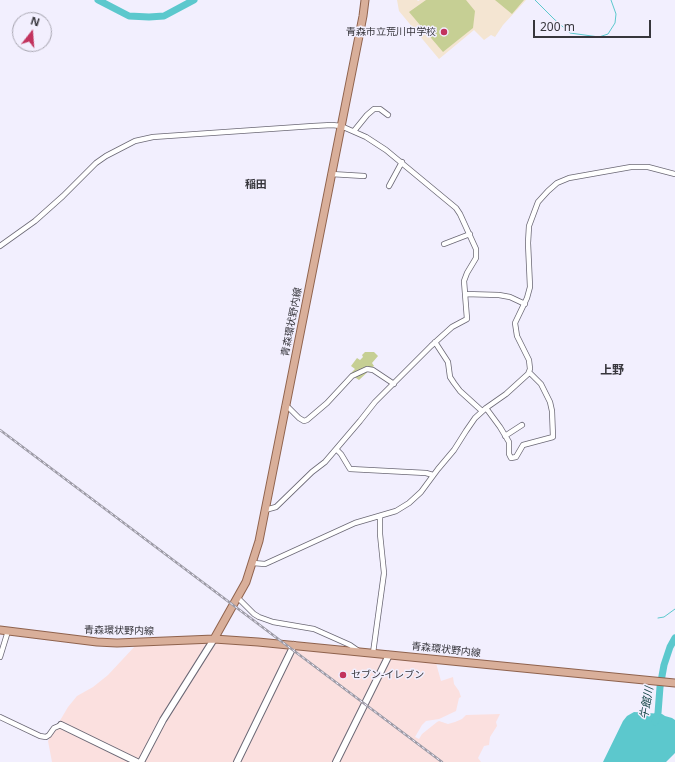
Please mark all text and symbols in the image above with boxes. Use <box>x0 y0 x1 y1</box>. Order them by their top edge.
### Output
north arrow <box>12 12 52 52</box>
scale bar <box>535 12 653 38</box>
text: N <box>29 13 42 29</box>
text: 200 m <box>540 18 575 35</box>
place label: 青森市立荒川中学校 <box>346 26 436 38</box>
marker: 青森市立荒川中学校 <box>439 27 449 37</box>
district label: 稲田 <box>245 178 267 192</box>
street label: 青森環状野内線 <box>279 286 305 358</box>
district label: 上野 <box>600 364 624 378</box>
street label: 青森環状野内線 <box>84 624 154 638</box>
street label: 青森環状野内線 <box>411 640 481 660</box>
place label: セブン-イレブン <box>351 669 424 681</box>
marker: セブン-イレブン <box>338 670 348 680</box>
water label: 牛館川 <box>638 686 656 720</box>

